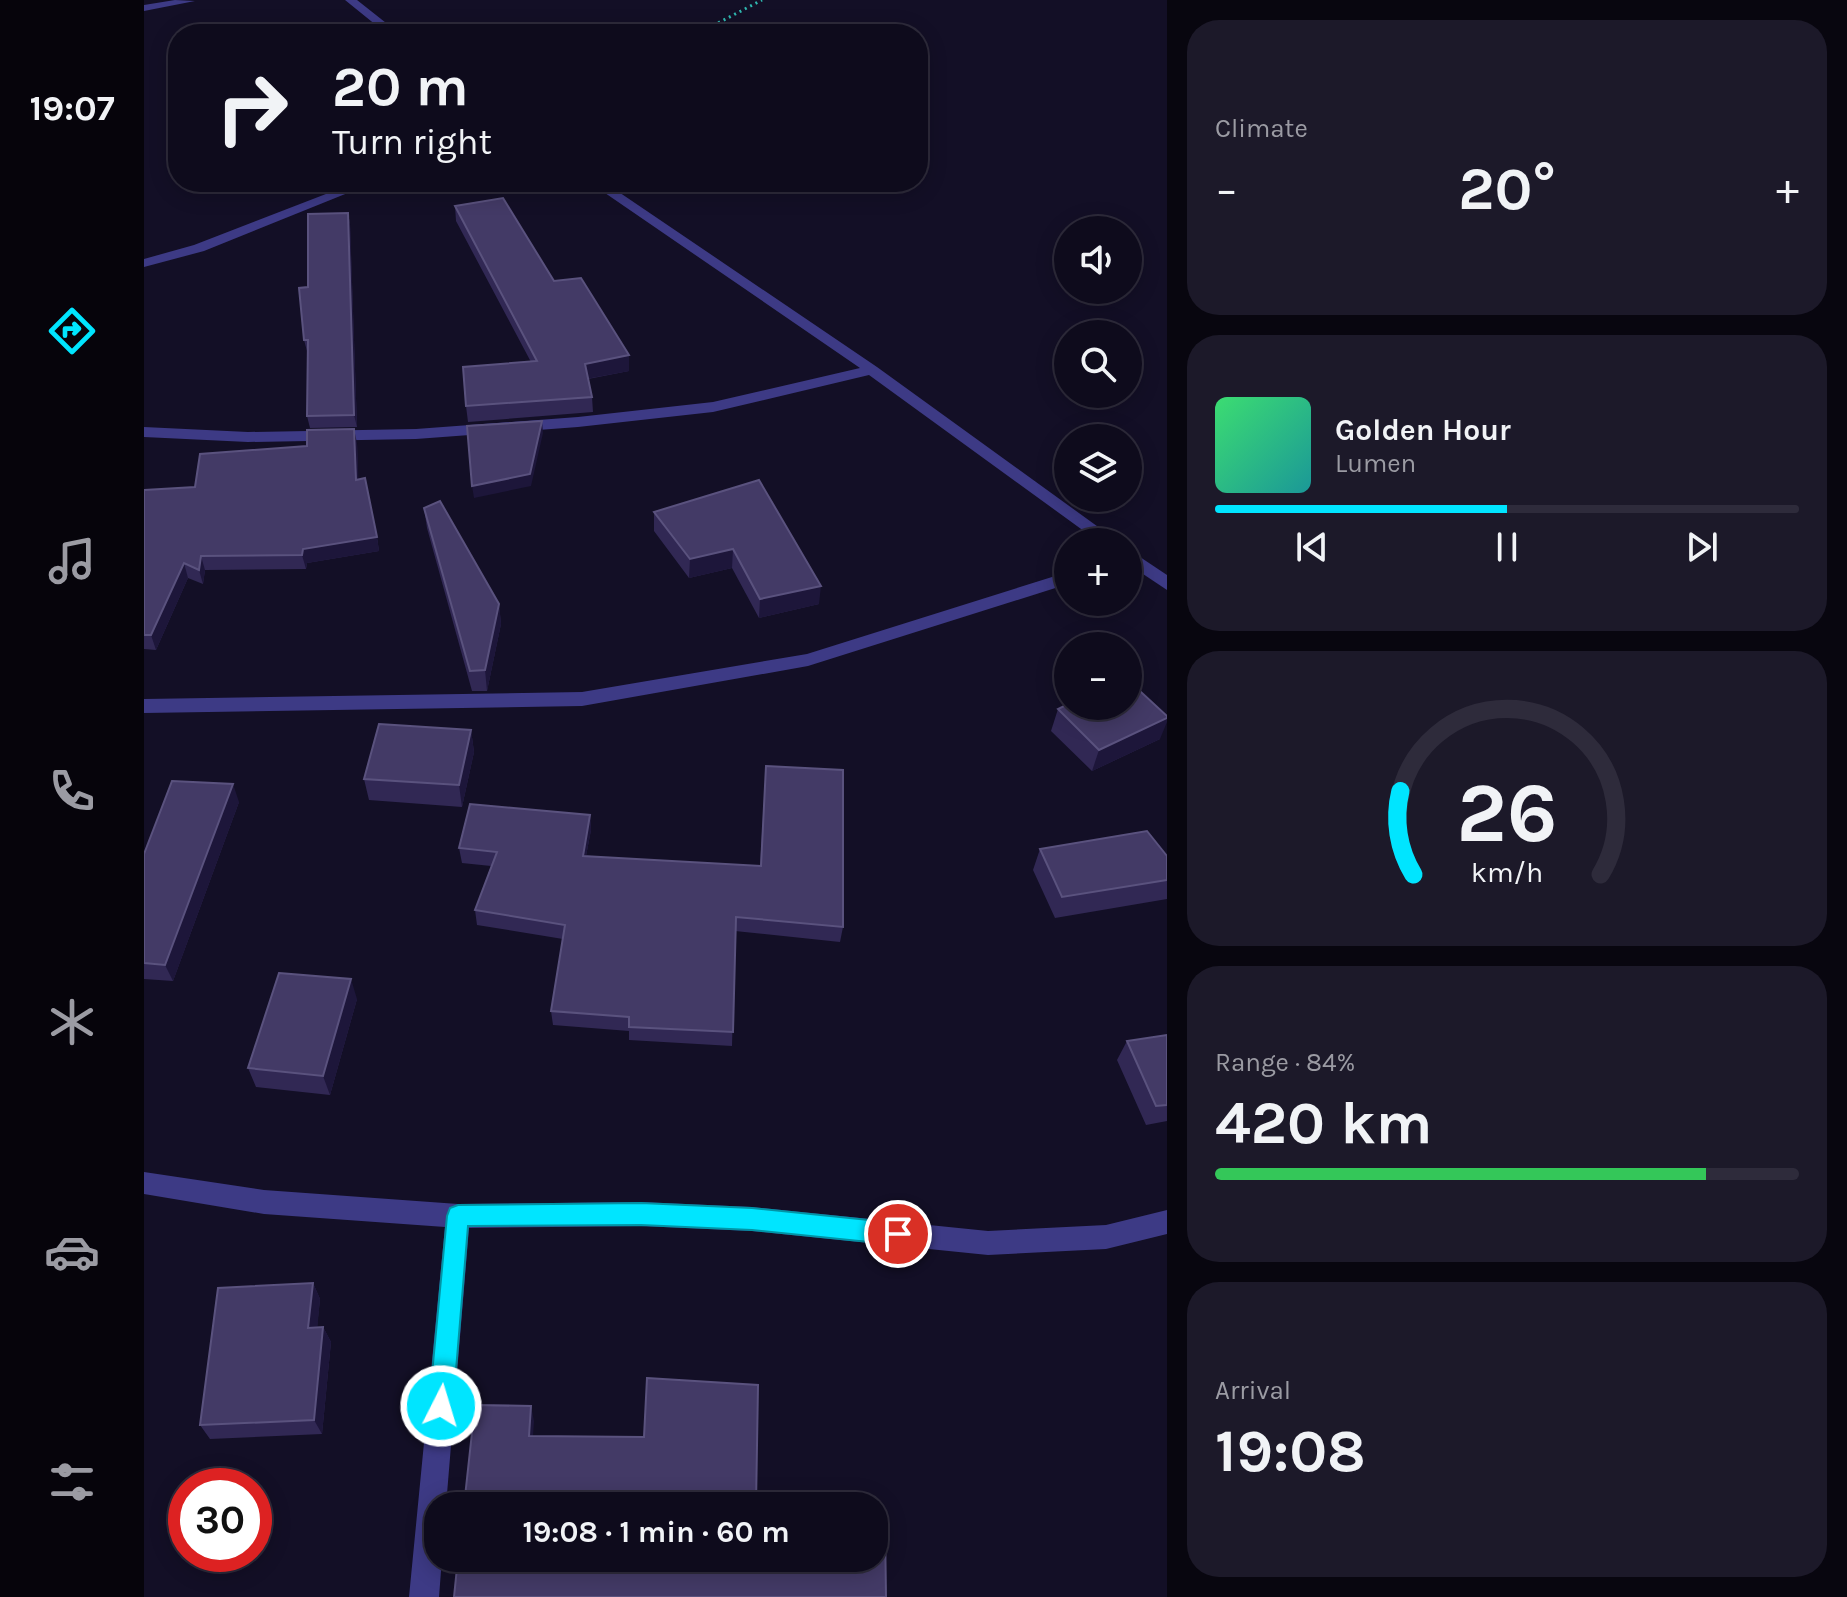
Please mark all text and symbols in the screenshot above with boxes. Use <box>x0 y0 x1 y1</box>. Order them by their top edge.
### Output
text: 20 m <box>332 54 469 119</box>
icon: right <box>200 56 304 160</box>
text: 19:07 <box>29 87 115 129</box>
text: Climate <box>1215 113 1308 144</box>
text: Turn right <box>332 121 492 163</box>
text: 20° <box>1458 154 1556 224</box>
text: − <box>1215 164 1238 215</box>
text: + <box>1776 164 1799 215</box>
map controls <box>1054 216 1142 720</box>
button: sound <box>1054 216 1142 304</box>
icon: directions <box>44 303 100 359</box>
button: search <box>1054 320 1142 408</box>
text: Golden Hour <box>1335 412 1511 448</box>
button: layers <box>1054 424 1142 512</box>
text: Lumen <box>1335 448 1416 479</box>
icon: previous <box>1290 525 1334 569</box>
icon: pause <box>1485 525 1529 569</box>
icon: next <box>1680 525 1724 569</box>
button: + <box>1054 528 1142 616</box>
icon: music <box>44 533 100 589</box>
button: − <box>1054 632 1142 720</box>
icon: phone <box>44 763 100 819</box>
text: 26 <box>1457 764 1557 861</box>
text: km/h <box>1471 856 1543 889</box>
icon: climate <box>44 994 100 1050</box>
text: Range · 84% <box>1215 1047 1355 1078</box>
text: 420 km <box>1215 1088 1433 1158</box>
pin <box>864 1200 932 1268</box>
icon: arrive <box>876 1212 920 1256</box>
icon: car <box>44 1224 100 1280</box>
position arrow <box>399 1364 483 1448</box>
text: Arrival <box>1215 1375 1291 1406</box>
text: 19:08 <box>1215 1416 1366 1486</box>
icon: filters <box>44 1454 100 1510</box>
speed limit sign: 30 <box>168 1468 272 1572</box>
text: 19:08 · 1 min · 60 m <box>522 1514 790 1550</box>

